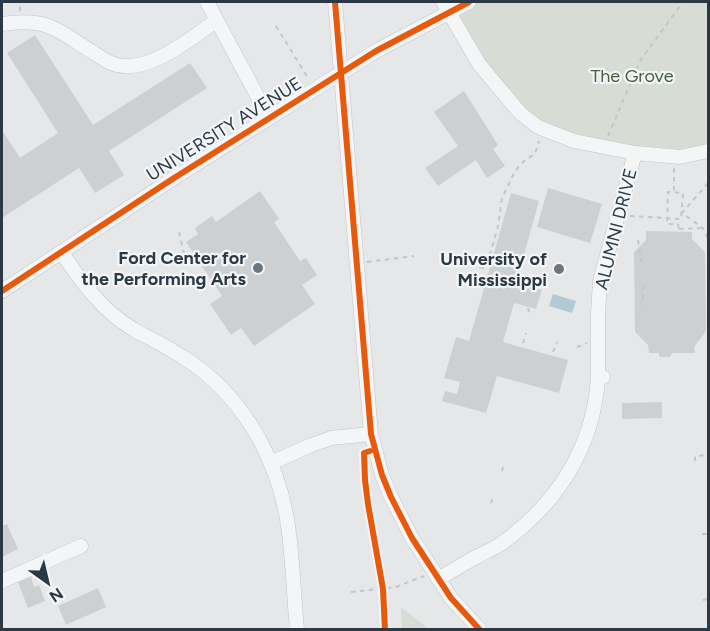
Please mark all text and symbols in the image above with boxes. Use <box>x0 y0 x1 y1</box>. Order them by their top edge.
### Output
park label: The Grove <box>590 65 674 87</box>
street label: UNIVERSITY AVENUE <box>142 72 306 186</box>
street label: ALUMNI DRIVE <box>590 166 642 292</box>
place label: Ford Center for the Performing Arts <box>82 247 247 290</box>
place label: University of Mississippi <box>440 248 548 291</box>
marker: Ford Center for the Performing Arts <box>251 261 265 275</box>
marker: University of Mississippi <box>552 262 566 276</box>
north arrow <box>18 553 78 613</box>
text: N <box>46 584 67 606</box>

